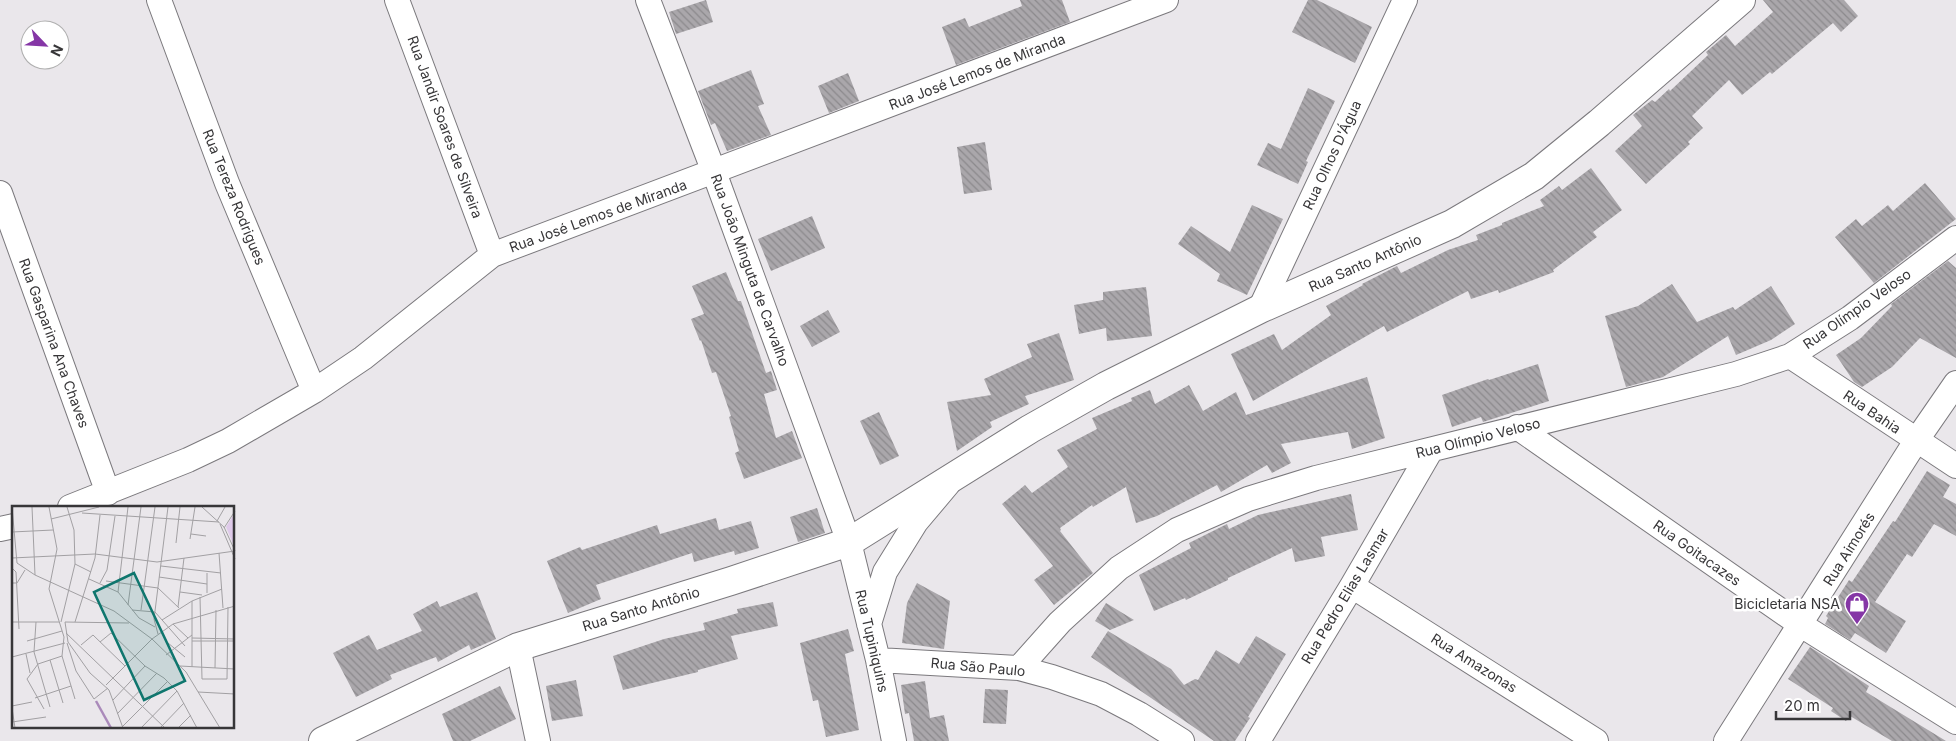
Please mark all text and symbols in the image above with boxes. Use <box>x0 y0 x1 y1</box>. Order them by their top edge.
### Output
north arrow <box>20 20 70 70</box>
street label: Rua José Lemos de Miranda <box>886 30 1067 113</box>
street label: Rua Jandir Soares de Silveira <box>404 33 486 220</box>
text: N <box>47 42 67 59</box>
street label: Rua Olhos D'Água <box>1299 97 1364 212</box>
street label: Rua Tereza Rodrigues <box>199 127 269 267</box>
street label: Rua João Minguta de Carvalho <box>708 171 793 368</box>
street label: Rua José Lemos de Miranda <box>507 175 689 256</box>
street label: Rua Santo Antônio <box>1306 230 1424 295</box>
street label: Rua Gasparina Ana Chaves <box>16 256 93 430</box>
street label: Rua Olímpio Veloso <box>1799 265 1914 352</box>
street label: Rua Bahia <box>1840 386 1904 437</box>
street label: Rua Olímpio Veloso <box>1414 414 1542 461</box>
inset map <box>12 506 235 728</box>
street label: Rua Aimorés <box>1819 509 1878 589</box>
street label: Rua Goitacazes <box>1650 516 1744 589</box>
street label: Rua Pedro Elias Lasmar <box>1297 525 1392 667</box>
street label: Rua Santo Antônio <box>580 583 702 634</box>
street label: Rua Tupiniquins <box>852 588 893 694</box>
shop icon: Bicicletaria NSA <box>1844 591 1870 625</box>
place label: Bicicletaria NSA <box>1734 595 1840 612</box>
street label: Rua Amazonas <box>1428 629 1520 696</box>
street label: Rua São Paulo <box>930 654 1026 679</box>
scale bar <box>1776 688 1850 720</box>
text: 20 m <box>1784 696 1820 715</box>

